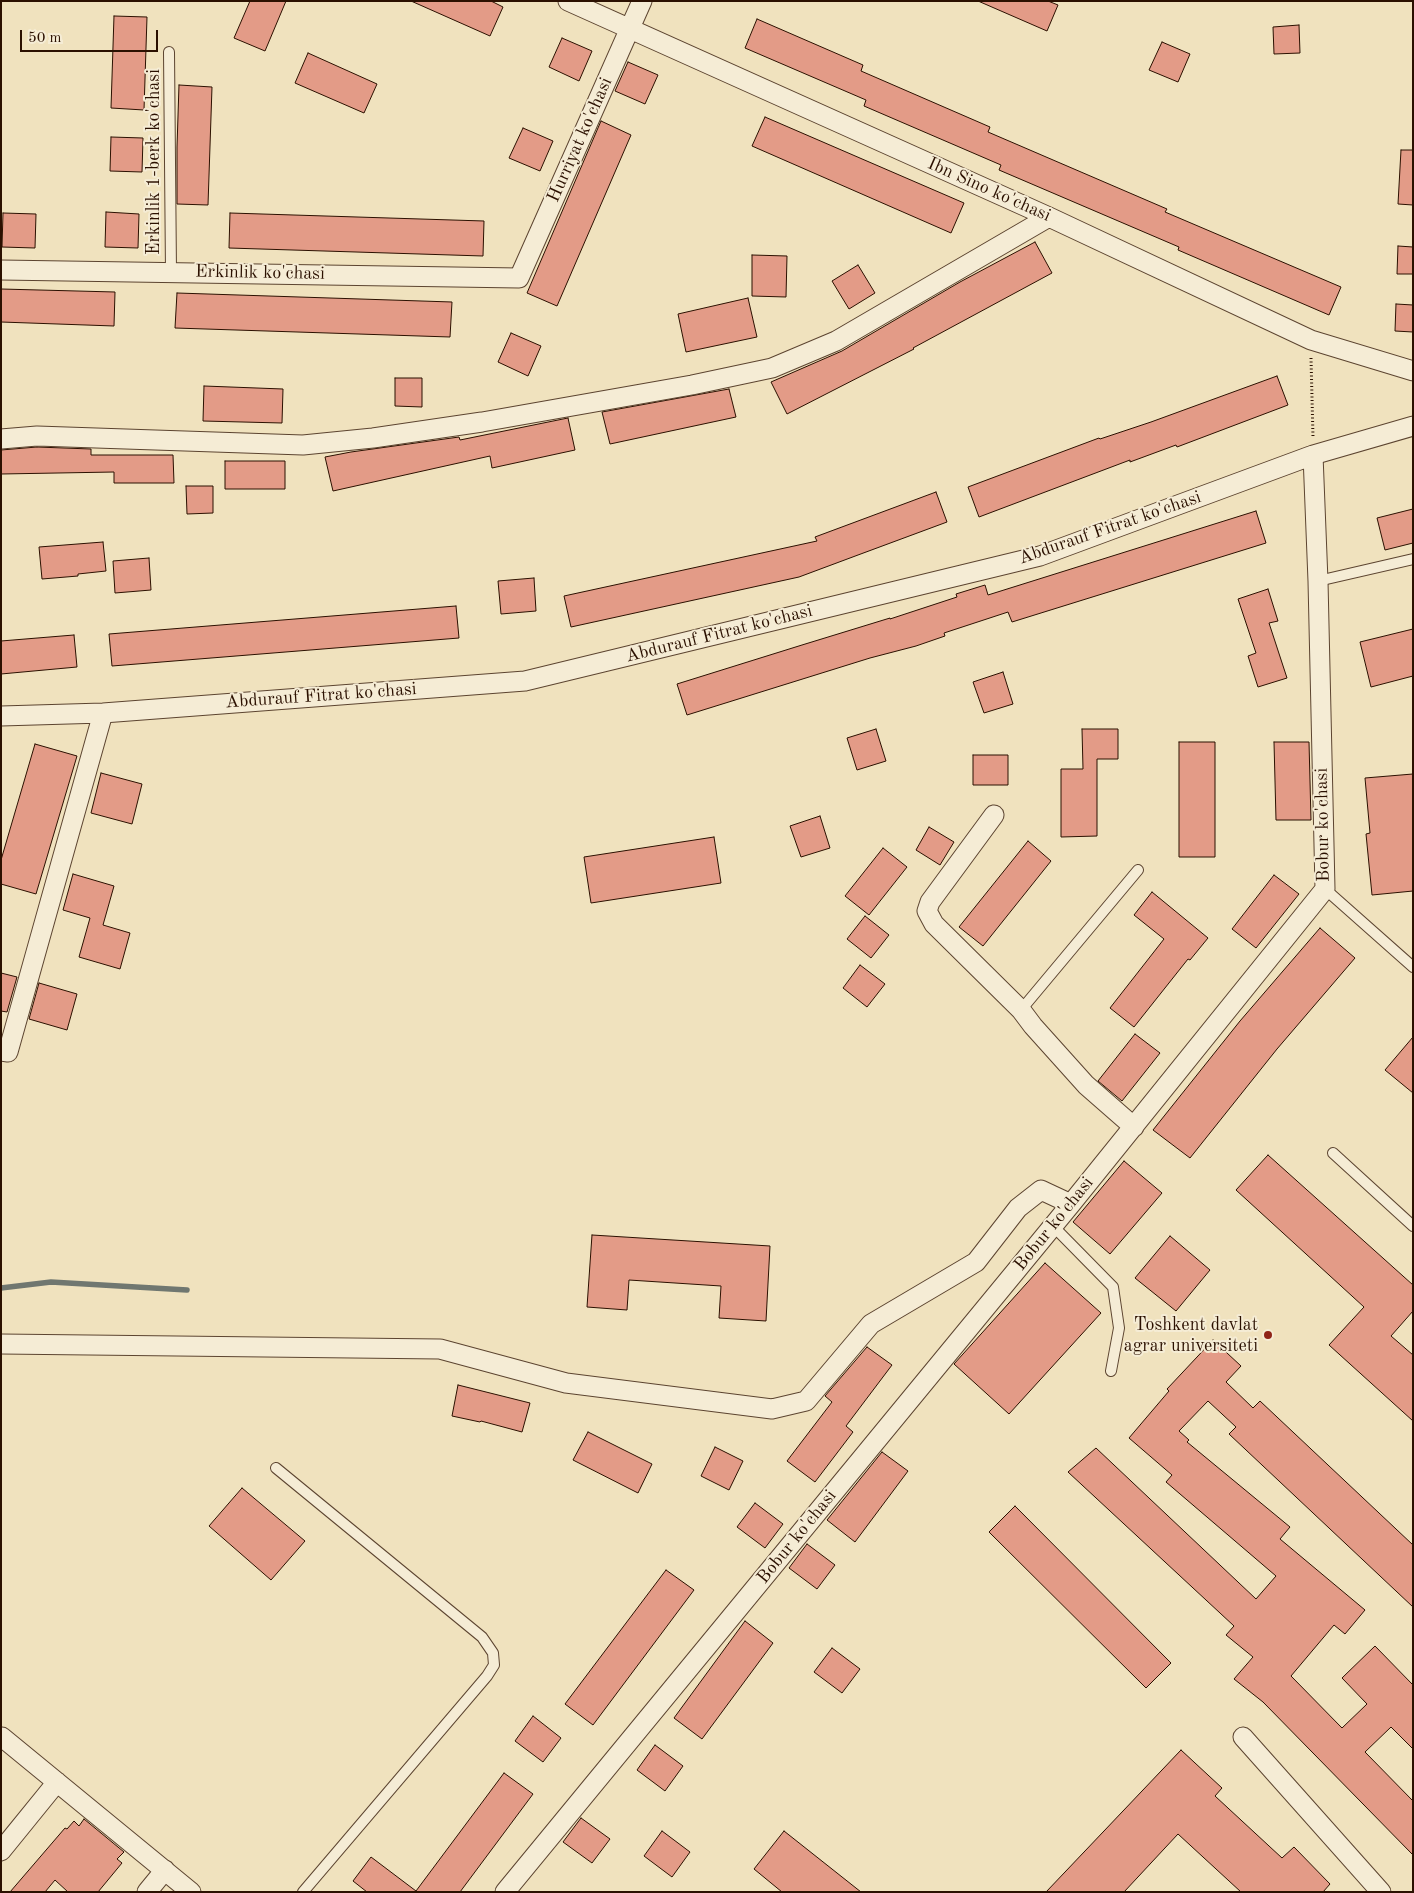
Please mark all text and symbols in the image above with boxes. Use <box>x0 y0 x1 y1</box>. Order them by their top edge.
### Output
scale bar <box>22 20 160 52</box>
text: 50 m <box>28 31 62 46</box>
street label: Erkinlik 1-berk ko'chasi <box>143 69 165 255</box>
street label: Hurriyat ko'chasi <box>543 74 617 206</box>
street label: Ibn Sino ko'chasi <box>924 153 1054 227</box>
street label: Erkinlik ko'chasi <box>195 261 325 285</box>
street label: Abdurauf Fitrat ko'chasi <box>1016 487 1204 569</box>
street label: Abdurauf Fitrat ko'chasi <box>623 600 815 668</box>
street label: Abdurauf Fitrat ko'chasi <box>225 679 417 713</box>
street label: Bobur ko'chasi <box>1311 768 1335 882</box>
street label: Bobur ko'chasi <box>1010 1173 1098 1275</box>
place label: Toshkent davlat agrar universiteti <box>1124 1314 1258 1356</box>
marker: Toshkent davlat agrar universiteti <box>1262 1329 1274 1341</box>
street label: Bobur ko'chasi <box>753 1486 841 1588</box>

